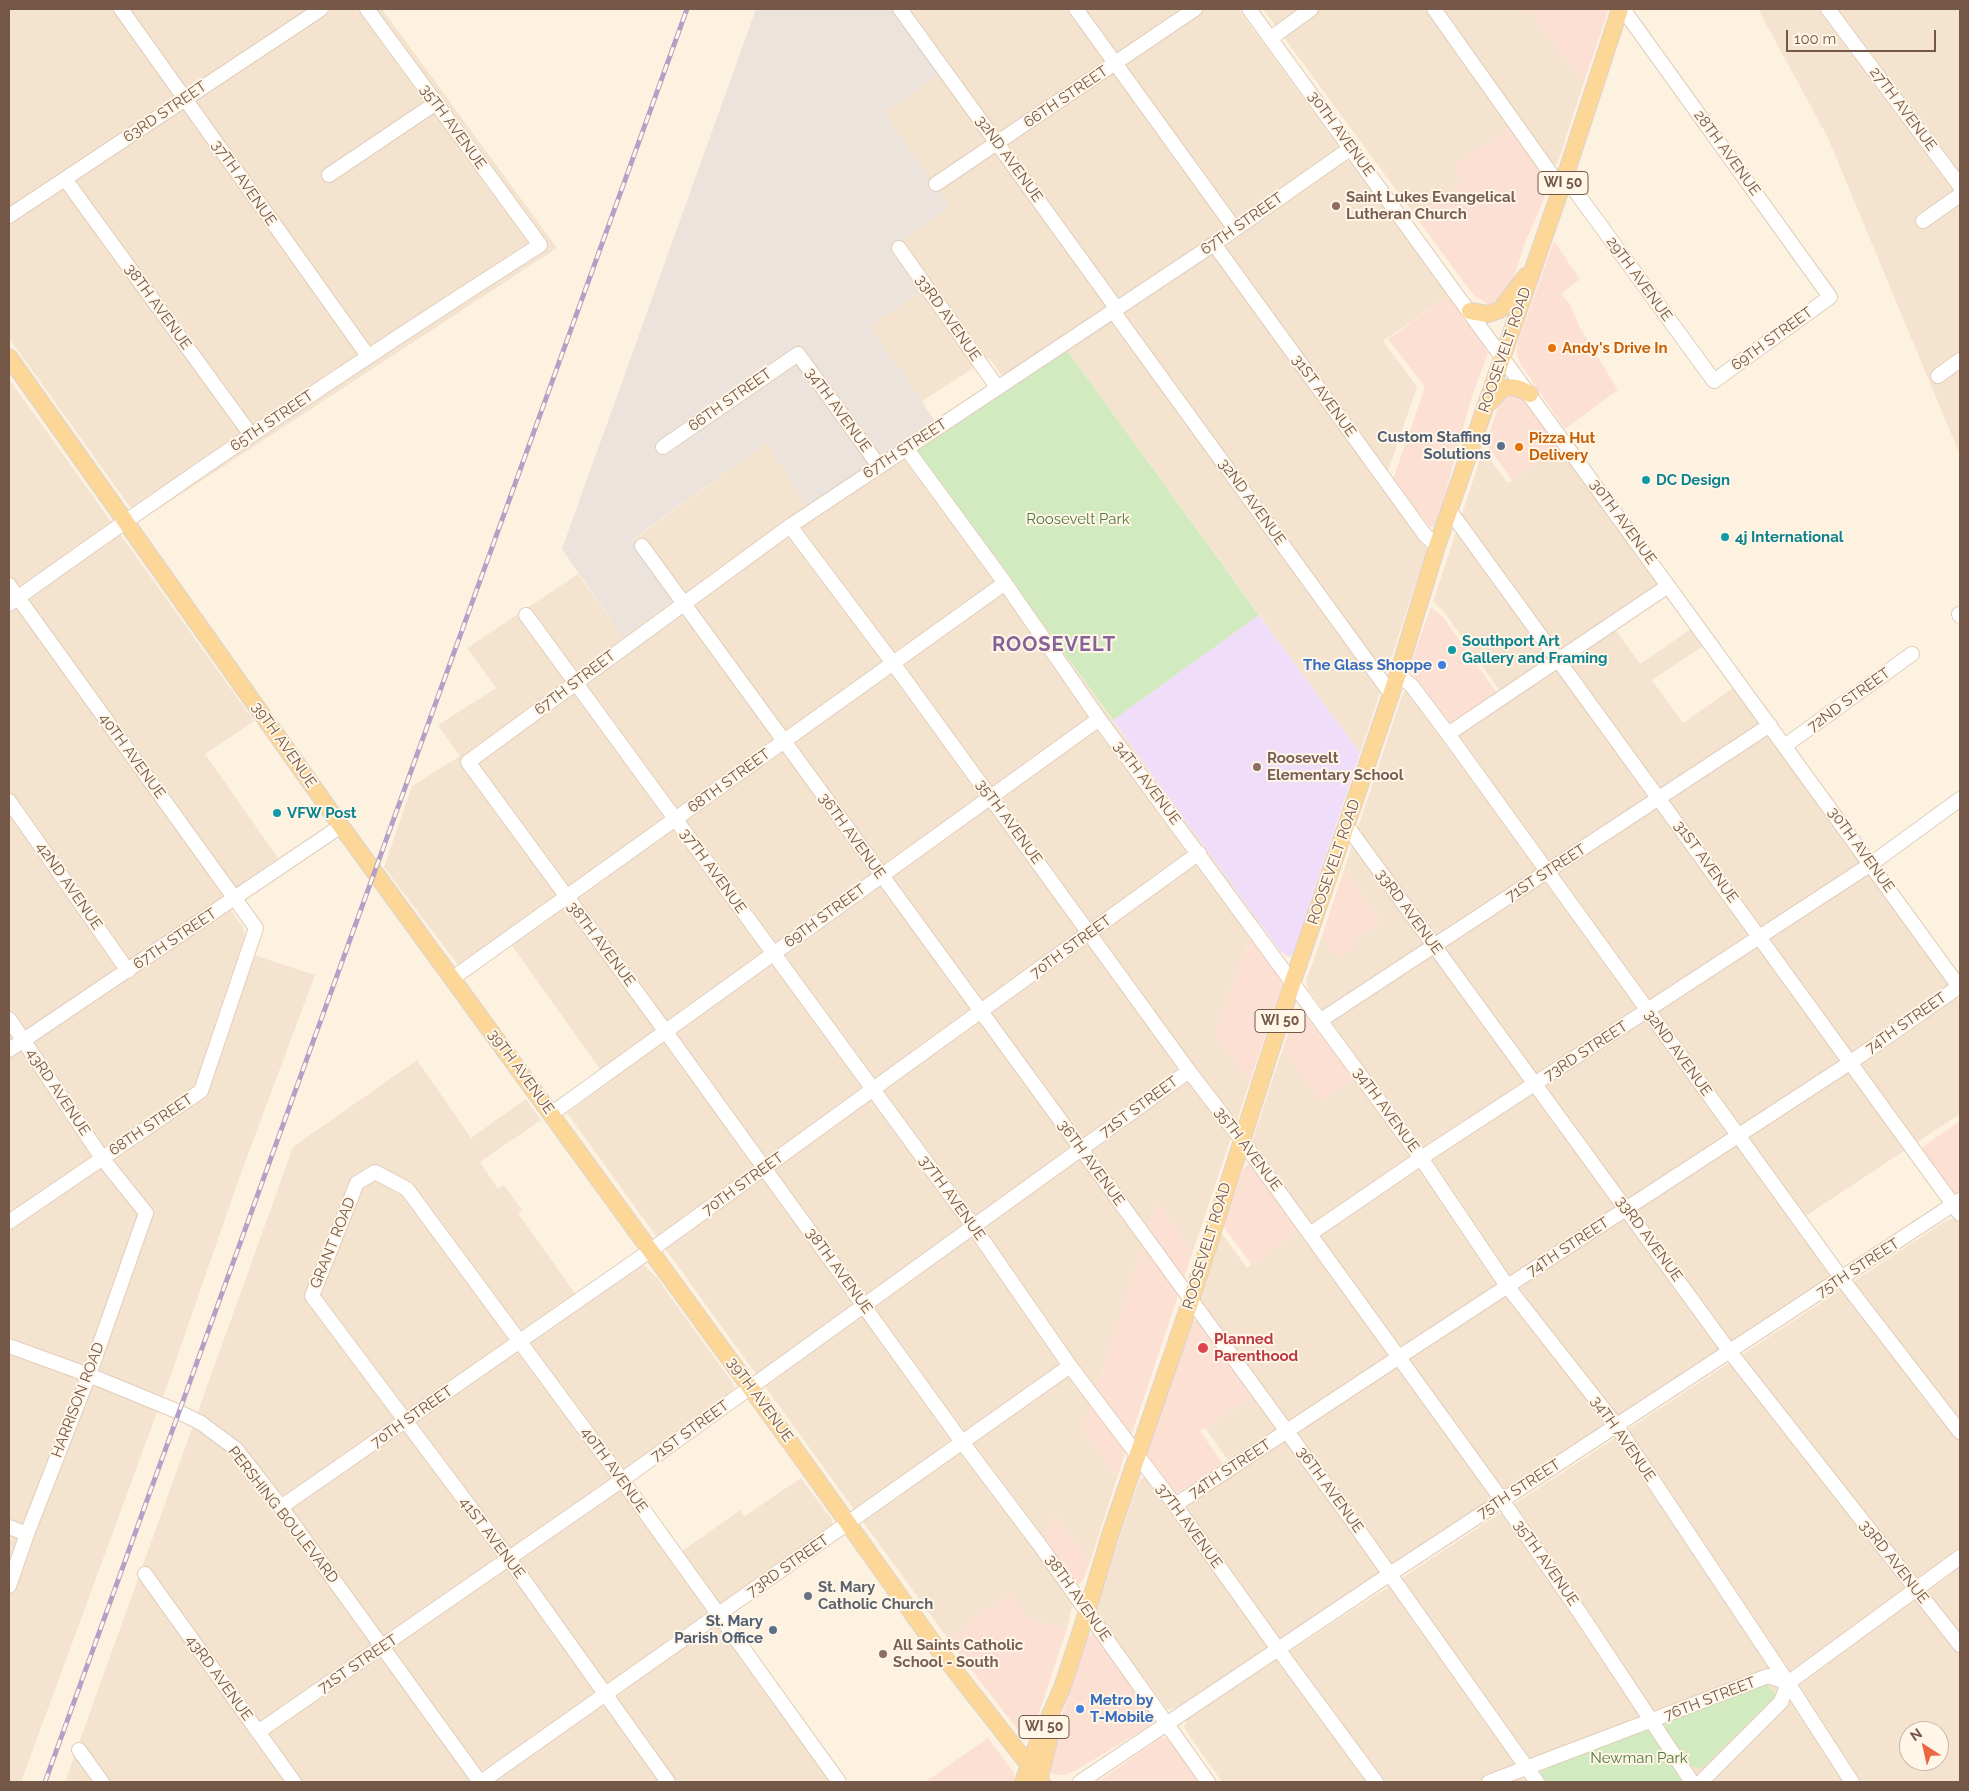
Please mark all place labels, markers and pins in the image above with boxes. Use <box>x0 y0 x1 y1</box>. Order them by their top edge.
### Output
place label: Saint Lukes Evangelical Lutheran Church <box>1346 188 1515 223</box>
marker: Saint Lukes Evangelical Lutheran Church <box>1330 200 1342 212</box>
place label: Andy's Drive In <box>1562 339 1668 357</box>
marker: Andy's Drive In <box>1546 342 1558 354</box>
place label: Custom Staffing Solutions <box>1377 428 1491 463</box>
place label: Pizza Hut Delivery <box>1529 429 1595 464</box>
marker: Custom Staffing Solutions <box>1495 440 1507 452</box>
marker: Pizza Hut Delivery <box>1513 441 1525 453</box>
place label: DC Design <box>1656 471 1730 489</box>
marker: DC Design <box>1640 474 1652 486</box>
place label: 4j International <box>1735 528 1844 546</box>
marker: 4j International <box>1719 531 1731 543</box>
place label: Southport Art Gallery and Framing <box>1462 632 1608 667</box>
marker: Southport Art Gallery and Framing <box>1446 644 1458 656</box>
place label: The Glass Shoppe <box>1303 656 1432 674</box>
marker: The Glass Shoppe <box>1436 659 1448 671</box>
place label: Roosevelt Elementary School <box>1267 749 1403 784</box>
marker: Roosevelt Elementary School <box>1251 761 1263 773</box>
place label: VFW Post <box>287 804 357 822</box>
marker: VFW Post <box>271 807 283 819</box>
place label: Planned Parenthood <box>1214 1330 1298 1365</box>
marker: Planned Parenthood <box>1196 1341 1210 1355</box>
place label: St. Mary Catholic Church <box>818 1578 933 1613</box>
marker: St. Mary Catholic Church <box>802 1590 814 1602</box>
place label: St. Mary Parish Office <box>674 1612 763 1647</box>
marker: St. Mary Parish Office <box>767 1624 779 1636</box>
place label: All Saints Catholic School - South <box>893 1636 1023 1671</box>
marker: All Saints Catholic School - South <box>877 1648 889 1660</box>
place label: Metro by T-Mobile <box>1090 1691 1154 1726</box>
marker: Metro by T-Mobile <box>1074 1703 1086 1715</box>

